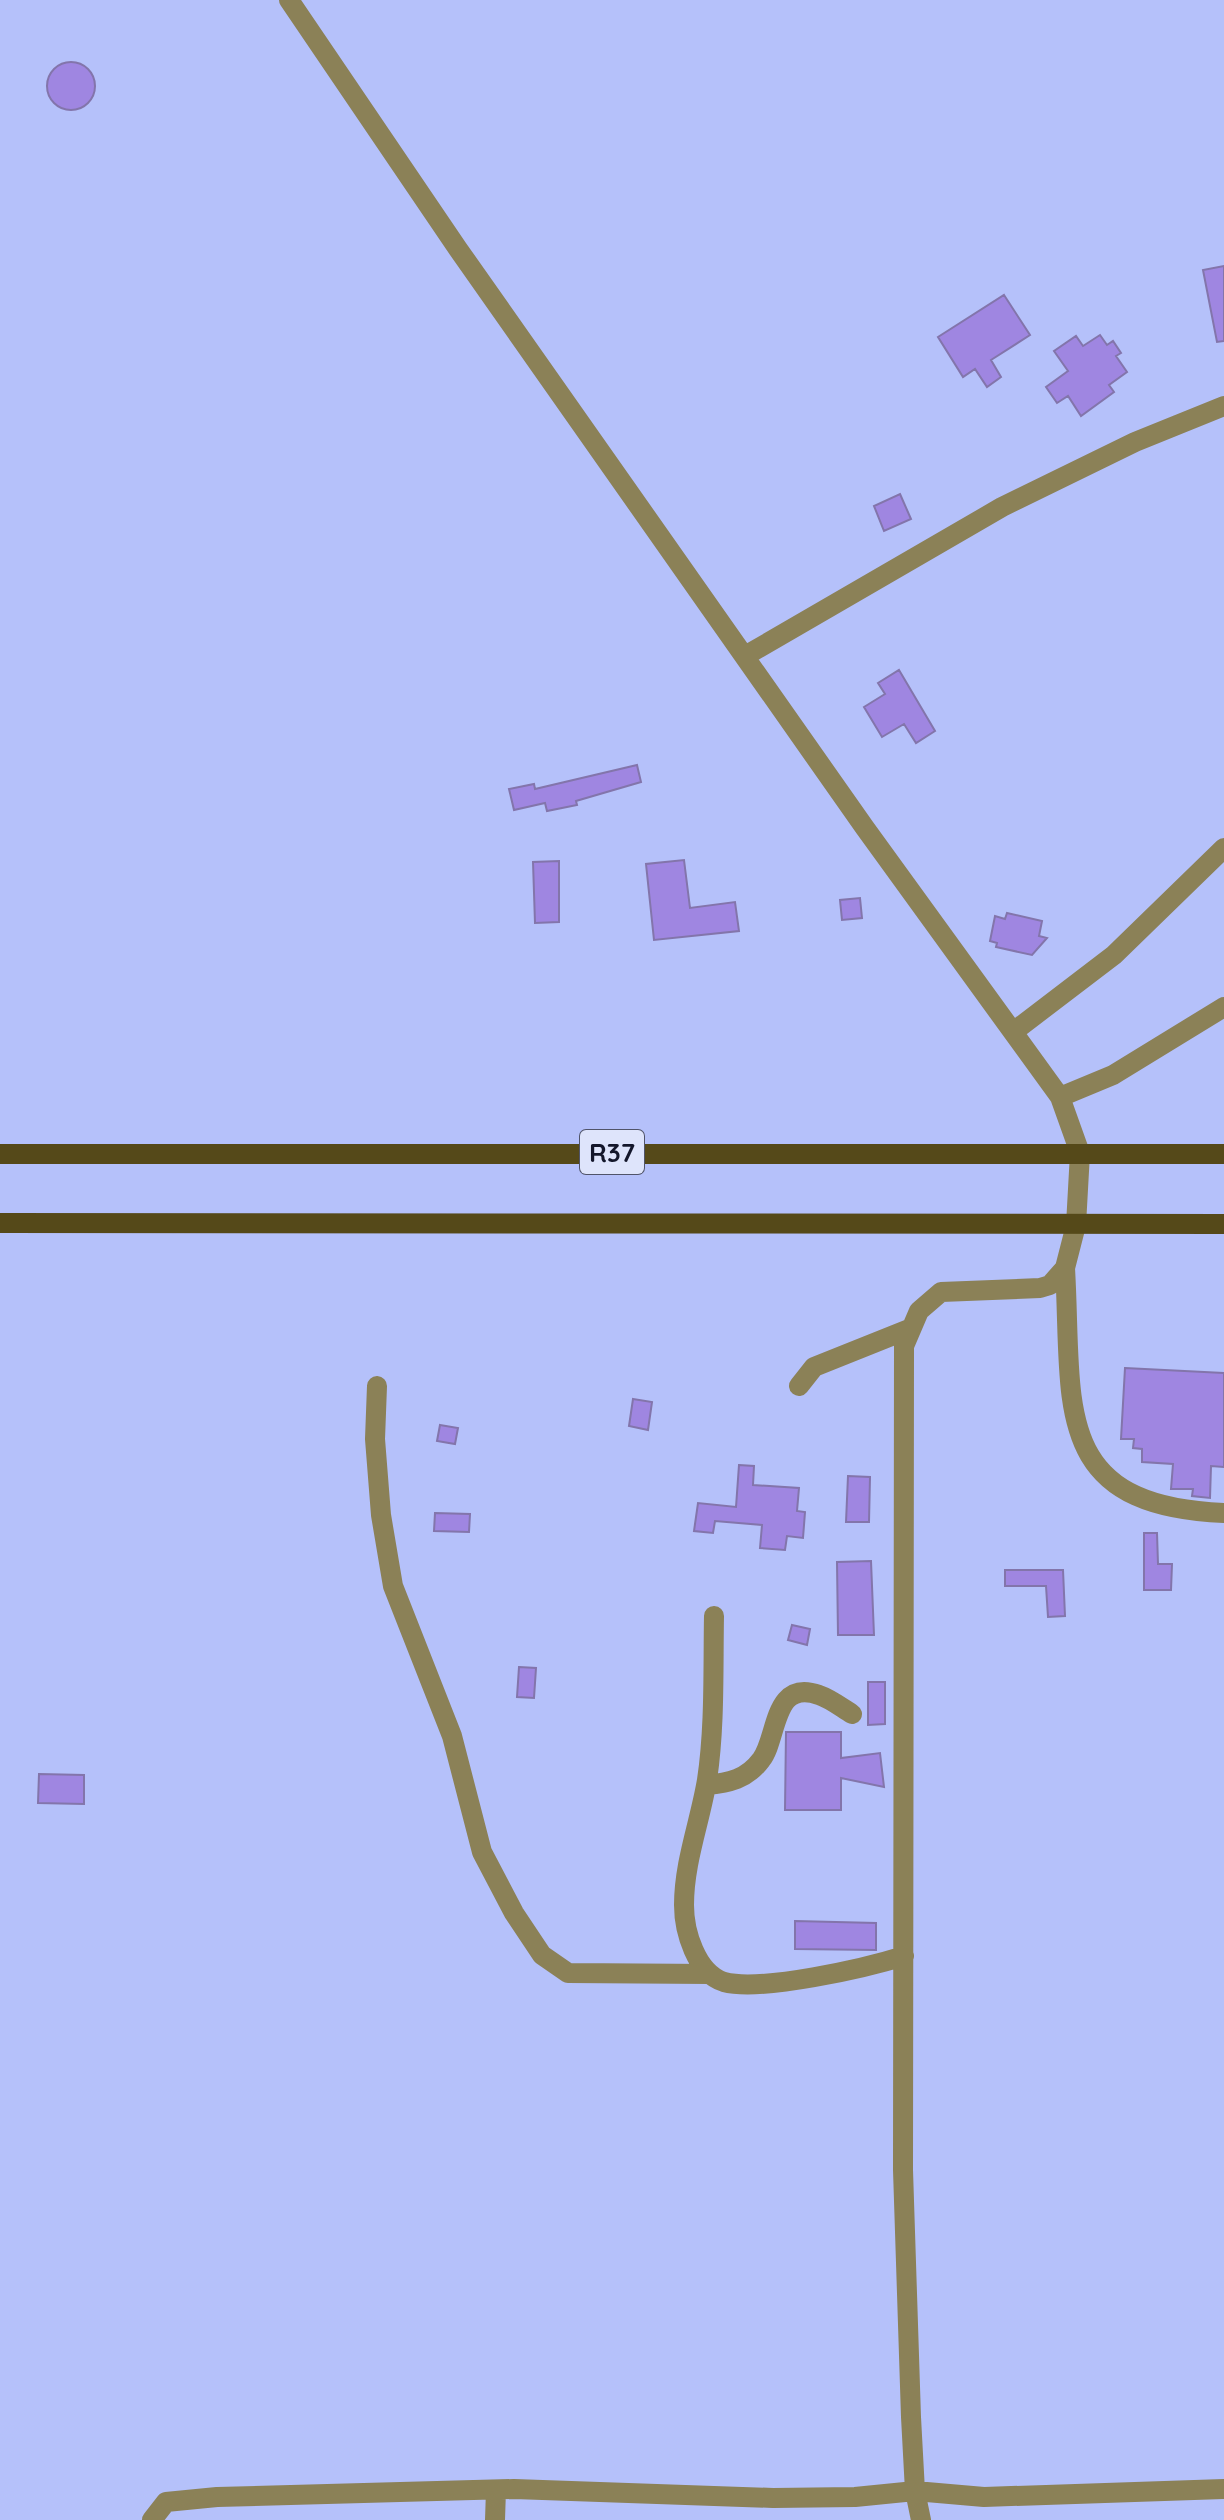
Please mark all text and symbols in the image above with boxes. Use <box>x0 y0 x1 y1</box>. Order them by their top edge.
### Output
road number: R37 <box>580 1130 644 1174</box>

